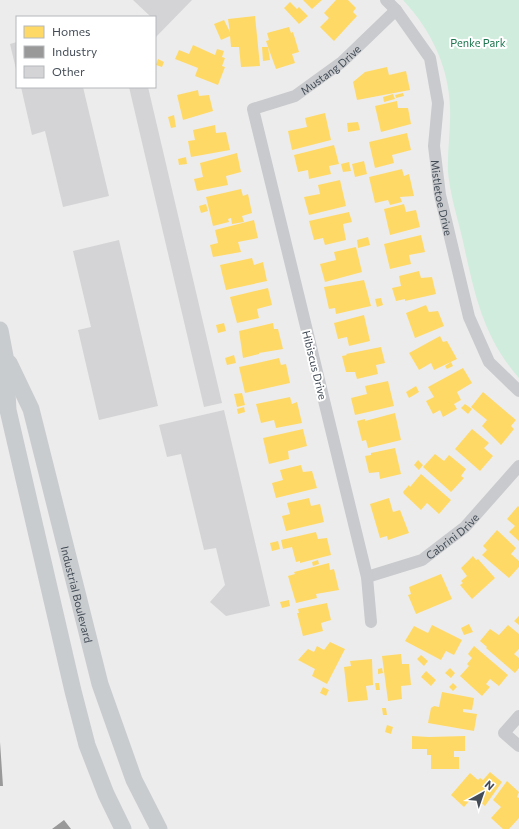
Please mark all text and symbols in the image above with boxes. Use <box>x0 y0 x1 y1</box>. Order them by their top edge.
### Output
legend <box>16 16 156 88</box>
text: Homes <box>52 24 90 38</box>
park label: Penke Park <box>450 36 506 49</box>
street label: Mustang Drive <box>297 41 363 97</box>
text: Industry <box>52 44 97 58</box>
text: Other <box>52 64 85 78</box>
street label: Mistletoe Drive <box>429 159 456 237</box>
street label: Hibiscus Drive <box>300 329 330 401</box>
street label: Cabrini Drive <box>423 510 481 562</box>
street label: Industrial Boulevard <box>59 544 96 644</box>
north arrow <box>463 773 503 813</box>
text: N <box>482 777 497 793</box>

